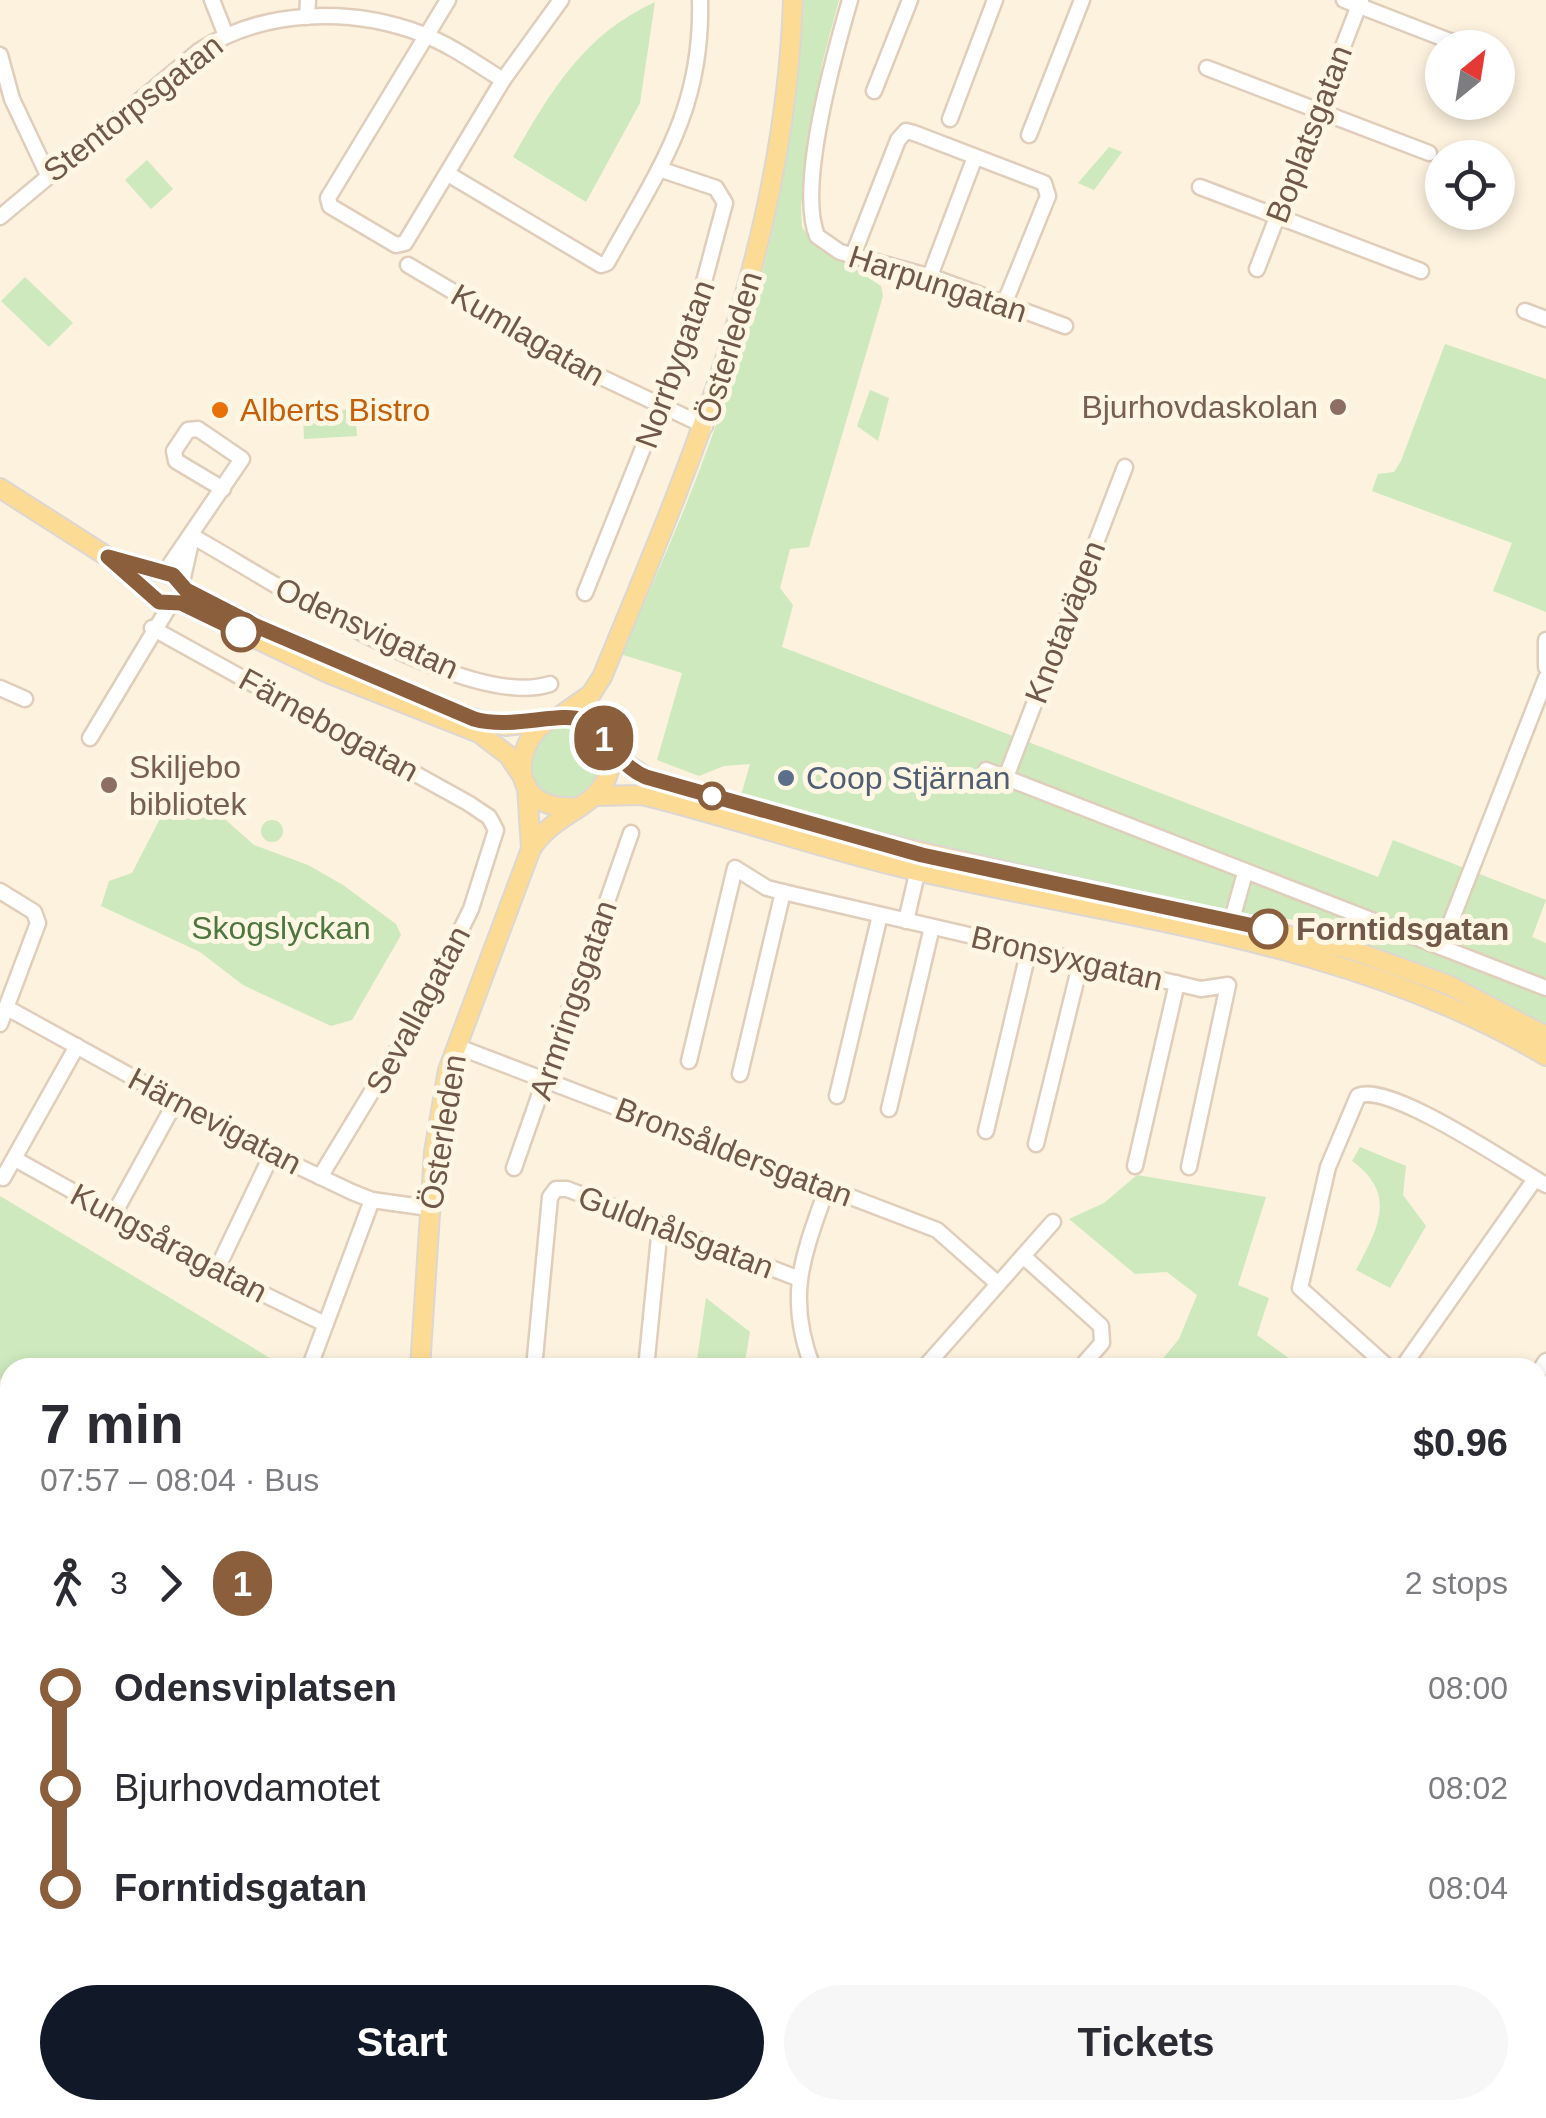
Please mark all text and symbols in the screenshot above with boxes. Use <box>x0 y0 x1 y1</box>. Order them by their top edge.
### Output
street label: Stentorpsgatan <box>36 27 230 189</box>
north arrow <box>1425 30 1515 120</box>
map controls <box>1425 30 1515 230</box>
street label: Boplatsgatan <box>1259 40 1359 228</box>
button: locate <box>1425 140 1515 230</box>
street label: Harpungatan <box>844 238 1032 330</box>
street label: Österleden <box>689 267 769 427</box>
street label: Norrbygatan <box>628 275 722 453</box>
street label: Kumlagatan <box>445 277 611 393</box>
place label: Bjurhovdaskolan <box>1081 389 1318 425</box>
place label: Alberts Bistro <box>240 392 430 428</box>
marker: Bjurhovdaskolan <box>1327 396 1349 418</box>
marker: Alberts Bistro <box>209 399 231 421</box>
street label: Knotavägen <box>1018 536 1112 708</box>
street label: Odensvigatan <box>270 570 464 686</box>
unlabelled marker <box>222 613 260 651</box>
street label: Färnebogatan <box>233 661 425 789</box>
line badge: 1 <box>572 706 636 770</box>
text: 1 <box>594 719 614 758</box>
place label: Skiljebo bibliotek <box>129 749 247 822</box>
place label: Coop Stjärnan <box>806 760 1011 796</box>
marker: Coop Stjärnan <box>775 767 797 789</box>
marker: Skiljebo bibliotek <box>98 774 120 796</box>
unlabelled marker <box>699 783 725 809</box>
street label: Armringsgatan <box>522 896 624 1104</box>
park label: Skogslyckan <box>191 910 371 946</box>
marker: Forntidsgatan <box>1249 910 1287 948</box>
place label: Forntidsgatan <box>1296 911 1509 947</box>
street label: Bronsyxgatan <box>968 918 1166 998</box>
street label: Sevallagatan <box>359 920 477 1100</box>
street label: Österleden <box>413 1052 473 1212</box>
street label: Härnevigatan <box>123 1060 307 1182</box>
street label: Bronsåldersgatan <box>610 1090 858 1214</box>
street label: Kungsåragatan <box>65 1176 273 1310</box>
street label: Guldnålsgatan <box>573 1178 779 1286</box>
text: 7 min <box>40 1393 184 1455</box>
text: $0.96 <box>1413 1422 1508 1464</box>
text: 07:57 – 08:04 · Bus <box>40 1462 319 1498</box>
icon: walk <box>40 1556 95 1611</box>
icon: forward <box>143 1556 198 1611</box>
text: 1 <box>233 1564 252 1603</box>
text: 3 <box>110 1565 128 1601</box>
text: 2 stops <box>1405 1565 1508 1601</box>
text: Odensviplatsen <box>114 1667 397 1709</box>
text: 08:00 <box>1428 1670 1508 1706</box>
text: Bjurhovdamotet <box>114 1767 380 1809</box>
text: 08:02 <box>1428 1770 1508 1806</box>
text: Forntidsgatan <box>114 1867 367 1909</box>
text: 08:04 <box>1428 1870 1508 1906</box>
button: Start <box>40 1985 764 2100</box>
button: Tickets <box>784 1985 1508 2100</box>

